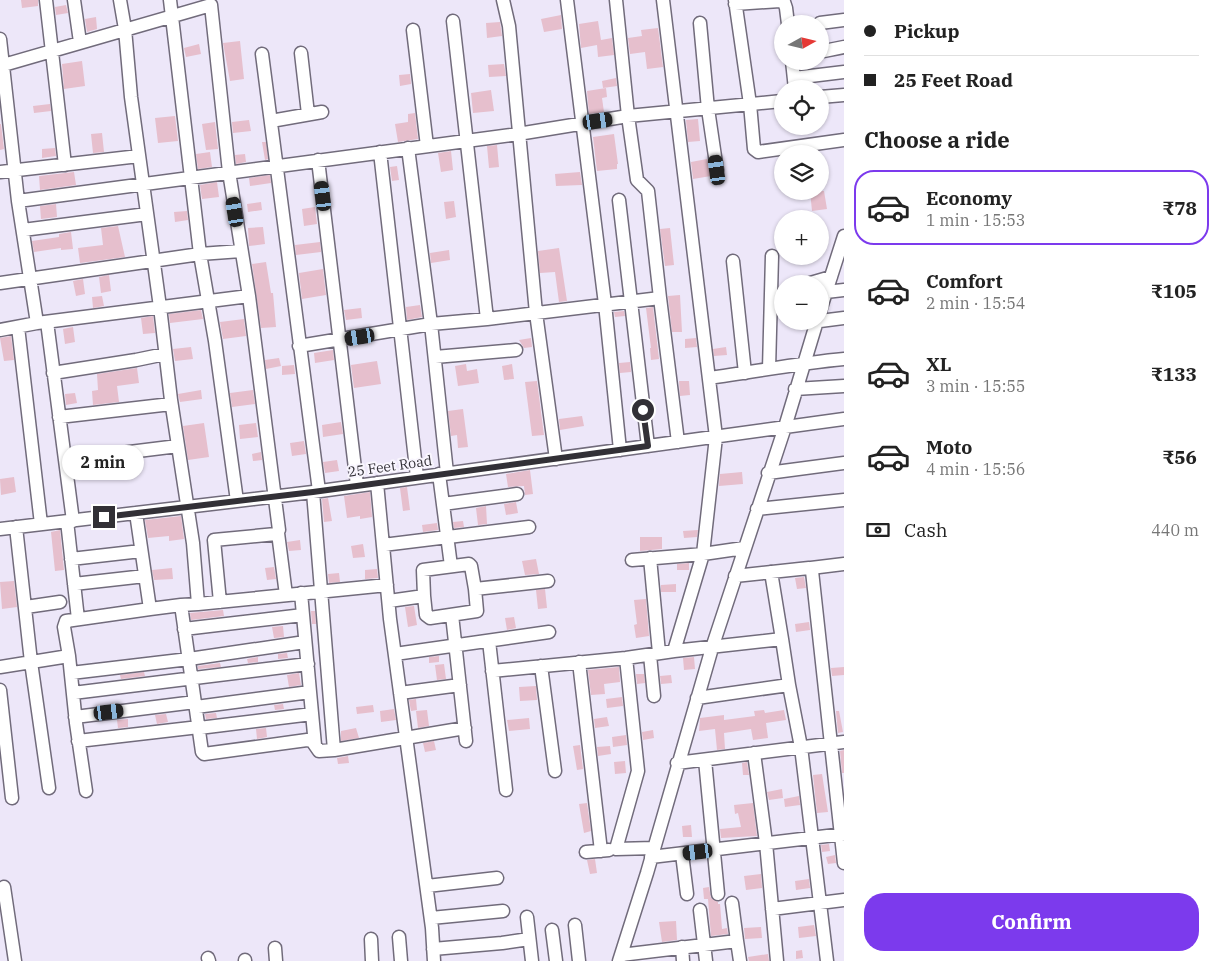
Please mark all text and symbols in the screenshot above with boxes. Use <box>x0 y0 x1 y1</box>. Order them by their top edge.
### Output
north arrow <box>774 15 829 70</box>
map controls <box>774 15 829 330</box>
text: Pickup <box>894 19 959 43</box>
text: 25 Feet Road <box>894 68 1013 92</box>
button: locate <box>774 80 829 135</box>
car <box>582 111 613 131</box>
text: Choose a ride <box>864 125 1010 154</box>
button: layers <box>774 145 829 200</box>
car <box>707 154 726 186</box>
car <box>313 180 332 212</box>
icon: car <box>866 185 911 230</box>
text: Economy <box>926 186 1012 210</box>
car <box>225 196 244 228</box>
text: ₹78 <box>1162 196 1197 220</box>
button: + <box>774 210 829 265</box>
text: 1 min · 15:53 <box>926 210 1025 230</box>
icon: car <box>866 268 911 313</box>
text: Comfort <box>926 269 1003 293</box>
button: − <box>774 275 829 330</box>
text: ₹105 <box>1151 279 1197 303</box>
text: 2 min · 15:54 <box>926 293 1025 313</box>
car <box>344 327 375 347</box>
icon: car <box>866 351 911 396</box>
text: XL <box>926 352 952 376</box>
text: ₹133 <box>1151 362 1197 386</box>
text: 3 min · 15:55 <box>926 376 1025 396</box>
route start <box>632 399 654 421</box>
icon: car <box>866 434 911 479</box>
text: Moto <box>926 435 972 459</box>
callout: 2 min <box>63 444 145 480</box>
text: ₹56 <box>1162 445 1197 469</box>
street label: 25 Feet Road <box>347 451 434 481</box>
text: 2 min <box>81 452 125 472</box>
text: 4 min · 15:56 <box>926 459 1025 479</box>
route end <box>93 506 115 528</box>
icon: cash <box>864 516 892 544</box>
text: Cash <box>904 518 948 542</box>
text: 440 m <box>1151 520 1199 540</box>
car <box>93 703 124 721</box>
car <box>682 843 713 861</box>
button: Confirm <box>864 893 1199 951</box>

